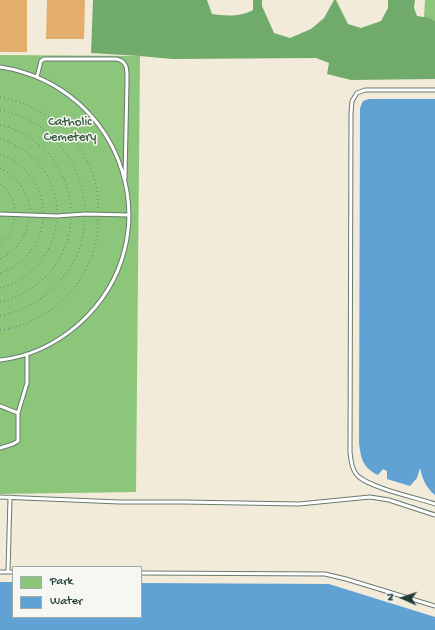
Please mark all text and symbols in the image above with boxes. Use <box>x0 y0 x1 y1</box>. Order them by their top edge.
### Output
park label: Catholic Cemetery <box>44 115 96 146</box>
legend <box>12 566 142 618</box>
text: Park <box>50 575 73 589</box>
north arrow <box>383 578 423 618</box>
text: N <box>385 593 397 601</box>
text: Water <box>50 595 82 609</box>

